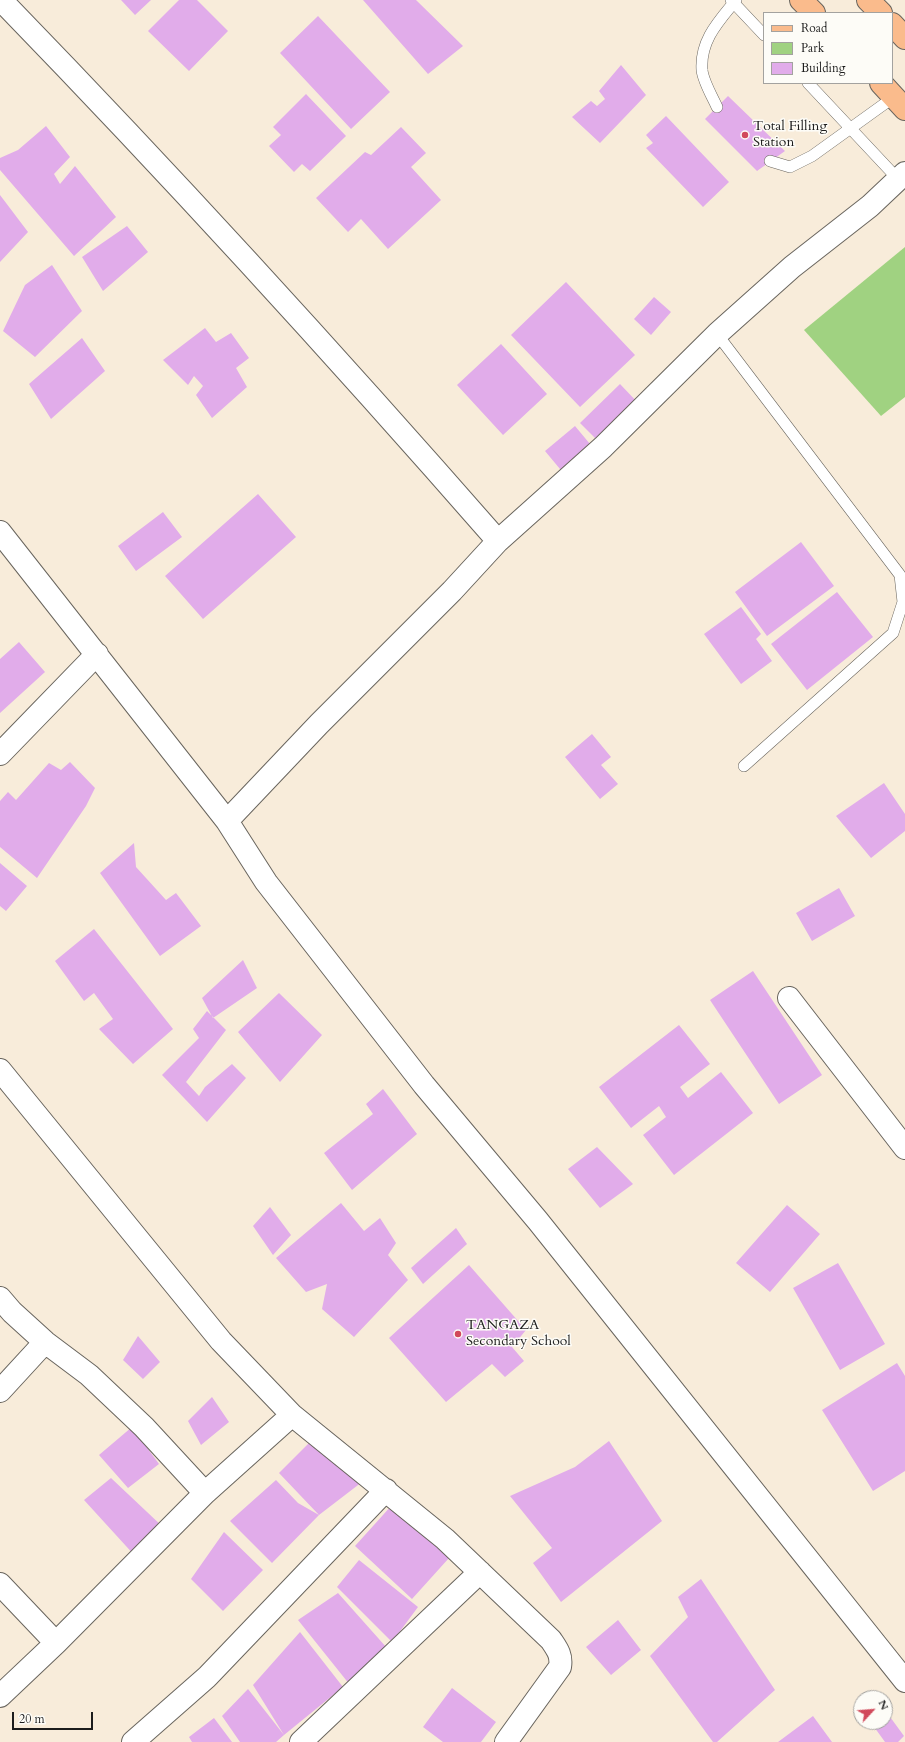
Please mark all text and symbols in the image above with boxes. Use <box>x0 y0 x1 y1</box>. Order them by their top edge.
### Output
legend <box>763 12 893 84</box>
text: Road <box>801 20 827 36</box>
text: Park <box>801 40 824 56</box>
text: Building <box>801 60 845 76</box>
place label: Total Filling Station <box>753 119 827 152</box>
marker: Total Filling Station <box>740 130 750 140</box>
place label: TANGAZA Secondary School <box>466 1318 571 1350</box>
marker: TANGAZA Secondary School <box>453 1329 463 1339</box>
north arrow <box>853 1690 893 1730</box>
text: N <box>874 1697 892 1713</box>
scale bar <box>14 1704 95 1730</box>
text: 20 m <box>19 1711 45 1727</box>

